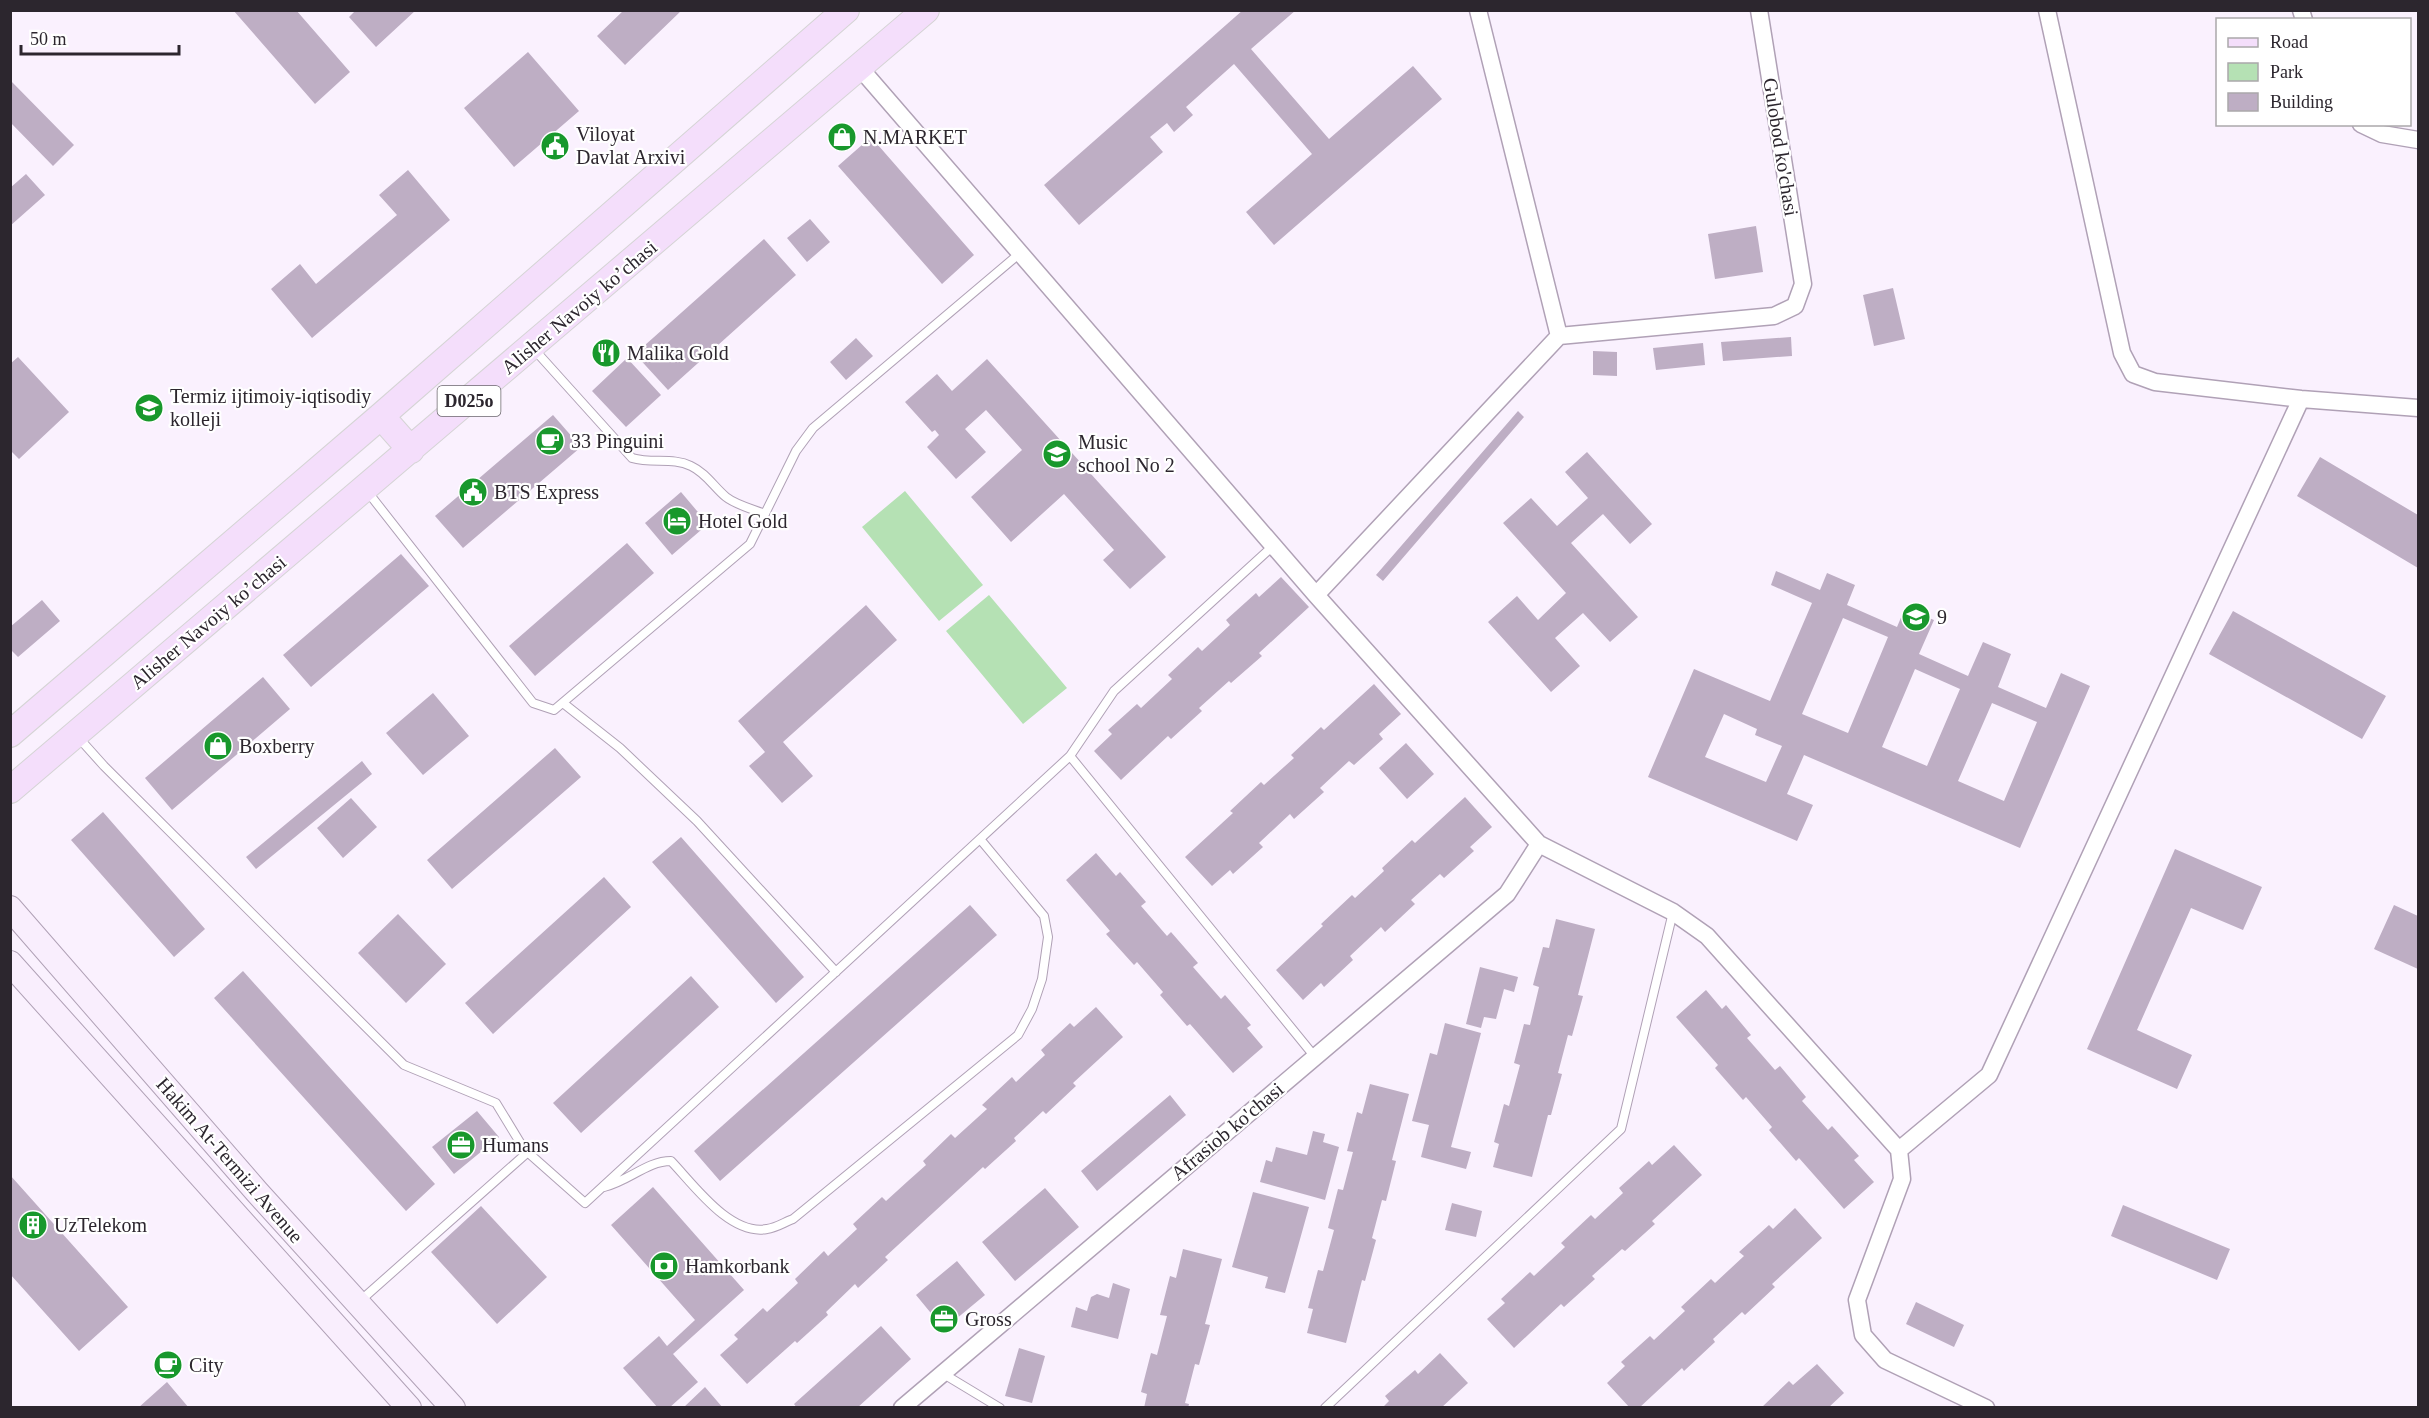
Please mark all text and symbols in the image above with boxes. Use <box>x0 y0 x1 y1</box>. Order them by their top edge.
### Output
scale bar <box>21 18 178 56</box>
legend <box>2216 18 2411 126</box>
text: 50 m <box>30 29 67 49</box>
text: Road <box>2270 32 2308 52</box>
text: Park <box>2270 62 2303 82</box>
street label: Gulobod ko'chasi <box>1759 76 1803 218</box>
text: Building <box>2270 92 2333 112</box>
shop icon: N.MARKET <box>826 121 858 153</box>
place label: Viloyat Davlat Arxivi <box>576 123 686 168</box>
place label: N.MARKET <box>863 126 967 148</box>
public building icon: Viloyat Davlat Arxivi <box>539 130 571 162</box>
street label: Alisher Navoiy ko’chasi <box>497 235 662 379</box>
restaurant icon: Malika Gold <box>590 337 622 369</box>
place label: Malika Gold <box>627 342 729 364</box>
place label: Termiz ijtimoiy-iqtisodiy kolleji <box>170 385 371 431</box>
road number: D025o <box>438 386 500 416</box>
school or university icon: Termiz ijtimoiy-iqtisodiy kolleji <box>133 392 165 424</box>
cafe icon: 33 Pinguini <box>534 425 566 457</box>
place label: 33 Pinguini <box>571 430 664 453</box>
place label: Music school No 2 <box>1078 431 1175 476</box>
school or university icon: Music school No 2 <box>1041 438 1073 470</box>
public building icon: BTS Express <box>457 476 489 508</box>
place label: BTS Express <box>494 481 599 504</box>
hotel icon: Hotel Gold <box>661 505 693 537</box>
place label: Hotel Gold <box>698 510 787 532</box>
street label: Alisher Navoiy ko’chasi <box>126 550 291 694</box>
school or university icon: 9 <box>1900 601 1932 633</box>
place label: 9 <box>1937 606 1947 628</box>
shop icon: Boxberry <box>202 730 234 762</box>
place label: Boxberry <box>239 735 315 758</box>
street label: Hakim At-Termizi Avenue <box>152 1073 308 1247</box>
street label: Afrasiob ko'chasi <box>1166 1077 1288 1184</box>
office icon: Humans <box>445 1129 477 1161</box>
place label: Humans <box>482 1134 549 1156</box>
building icon: UzTelekom <box>17 1209 49 1241</box>
place label: UzTelekom <box>54 1214 147 1236</box>
bank icon: Hamkorbank <box>648 1250 680 1282</box>
place label: Hamkorbank <box>685 1255 789 1277</box>
office icon: Gross <box>928 1303 960 1335</box>
place label: Gross <box>965 1308 1012 1330</box>
cafe icon: City <box>152 1349 184 1381</box>
place label: City <box>189 1354 223 1377</box>

